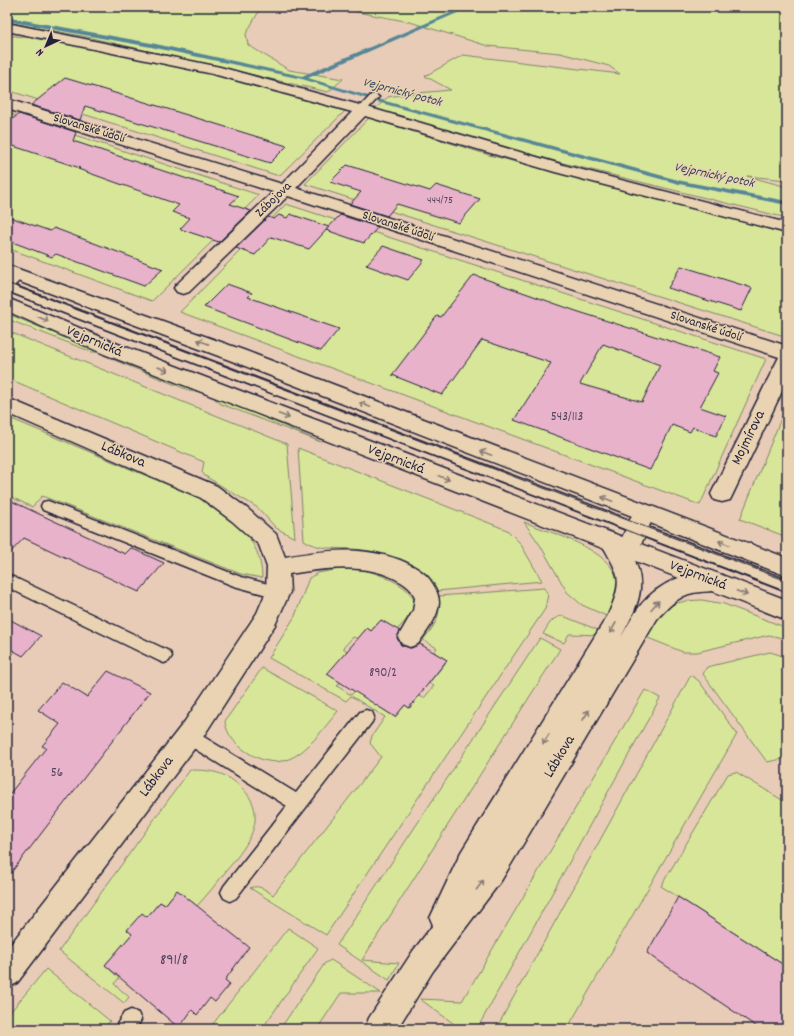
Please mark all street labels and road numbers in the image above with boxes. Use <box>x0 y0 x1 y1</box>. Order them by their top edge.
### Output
street label: Slovanské údolí <box>51 109 129 149</box>
street label: Zábojova <box>251 177 297 222</box>
street label: Slovanské údolí <box>360 206 438 248</box>
street label: Slovanské údolí <box>668 306 746 348</box>
street label: Vejprnická <box>62 320 126 364</box>
street label: Mojmírova <box>726 406 772 469</box>
street label: Lábkova <box>97 436 149 475</box>
street label: Vejprnická <box>364 439 428 481</box>
street label: Vejprnická <box>666 555 730 597</box>
street label: Lábkova <box>539 731 582 782</box>
street label: Lábkova <box>134 751 180 802</box>

